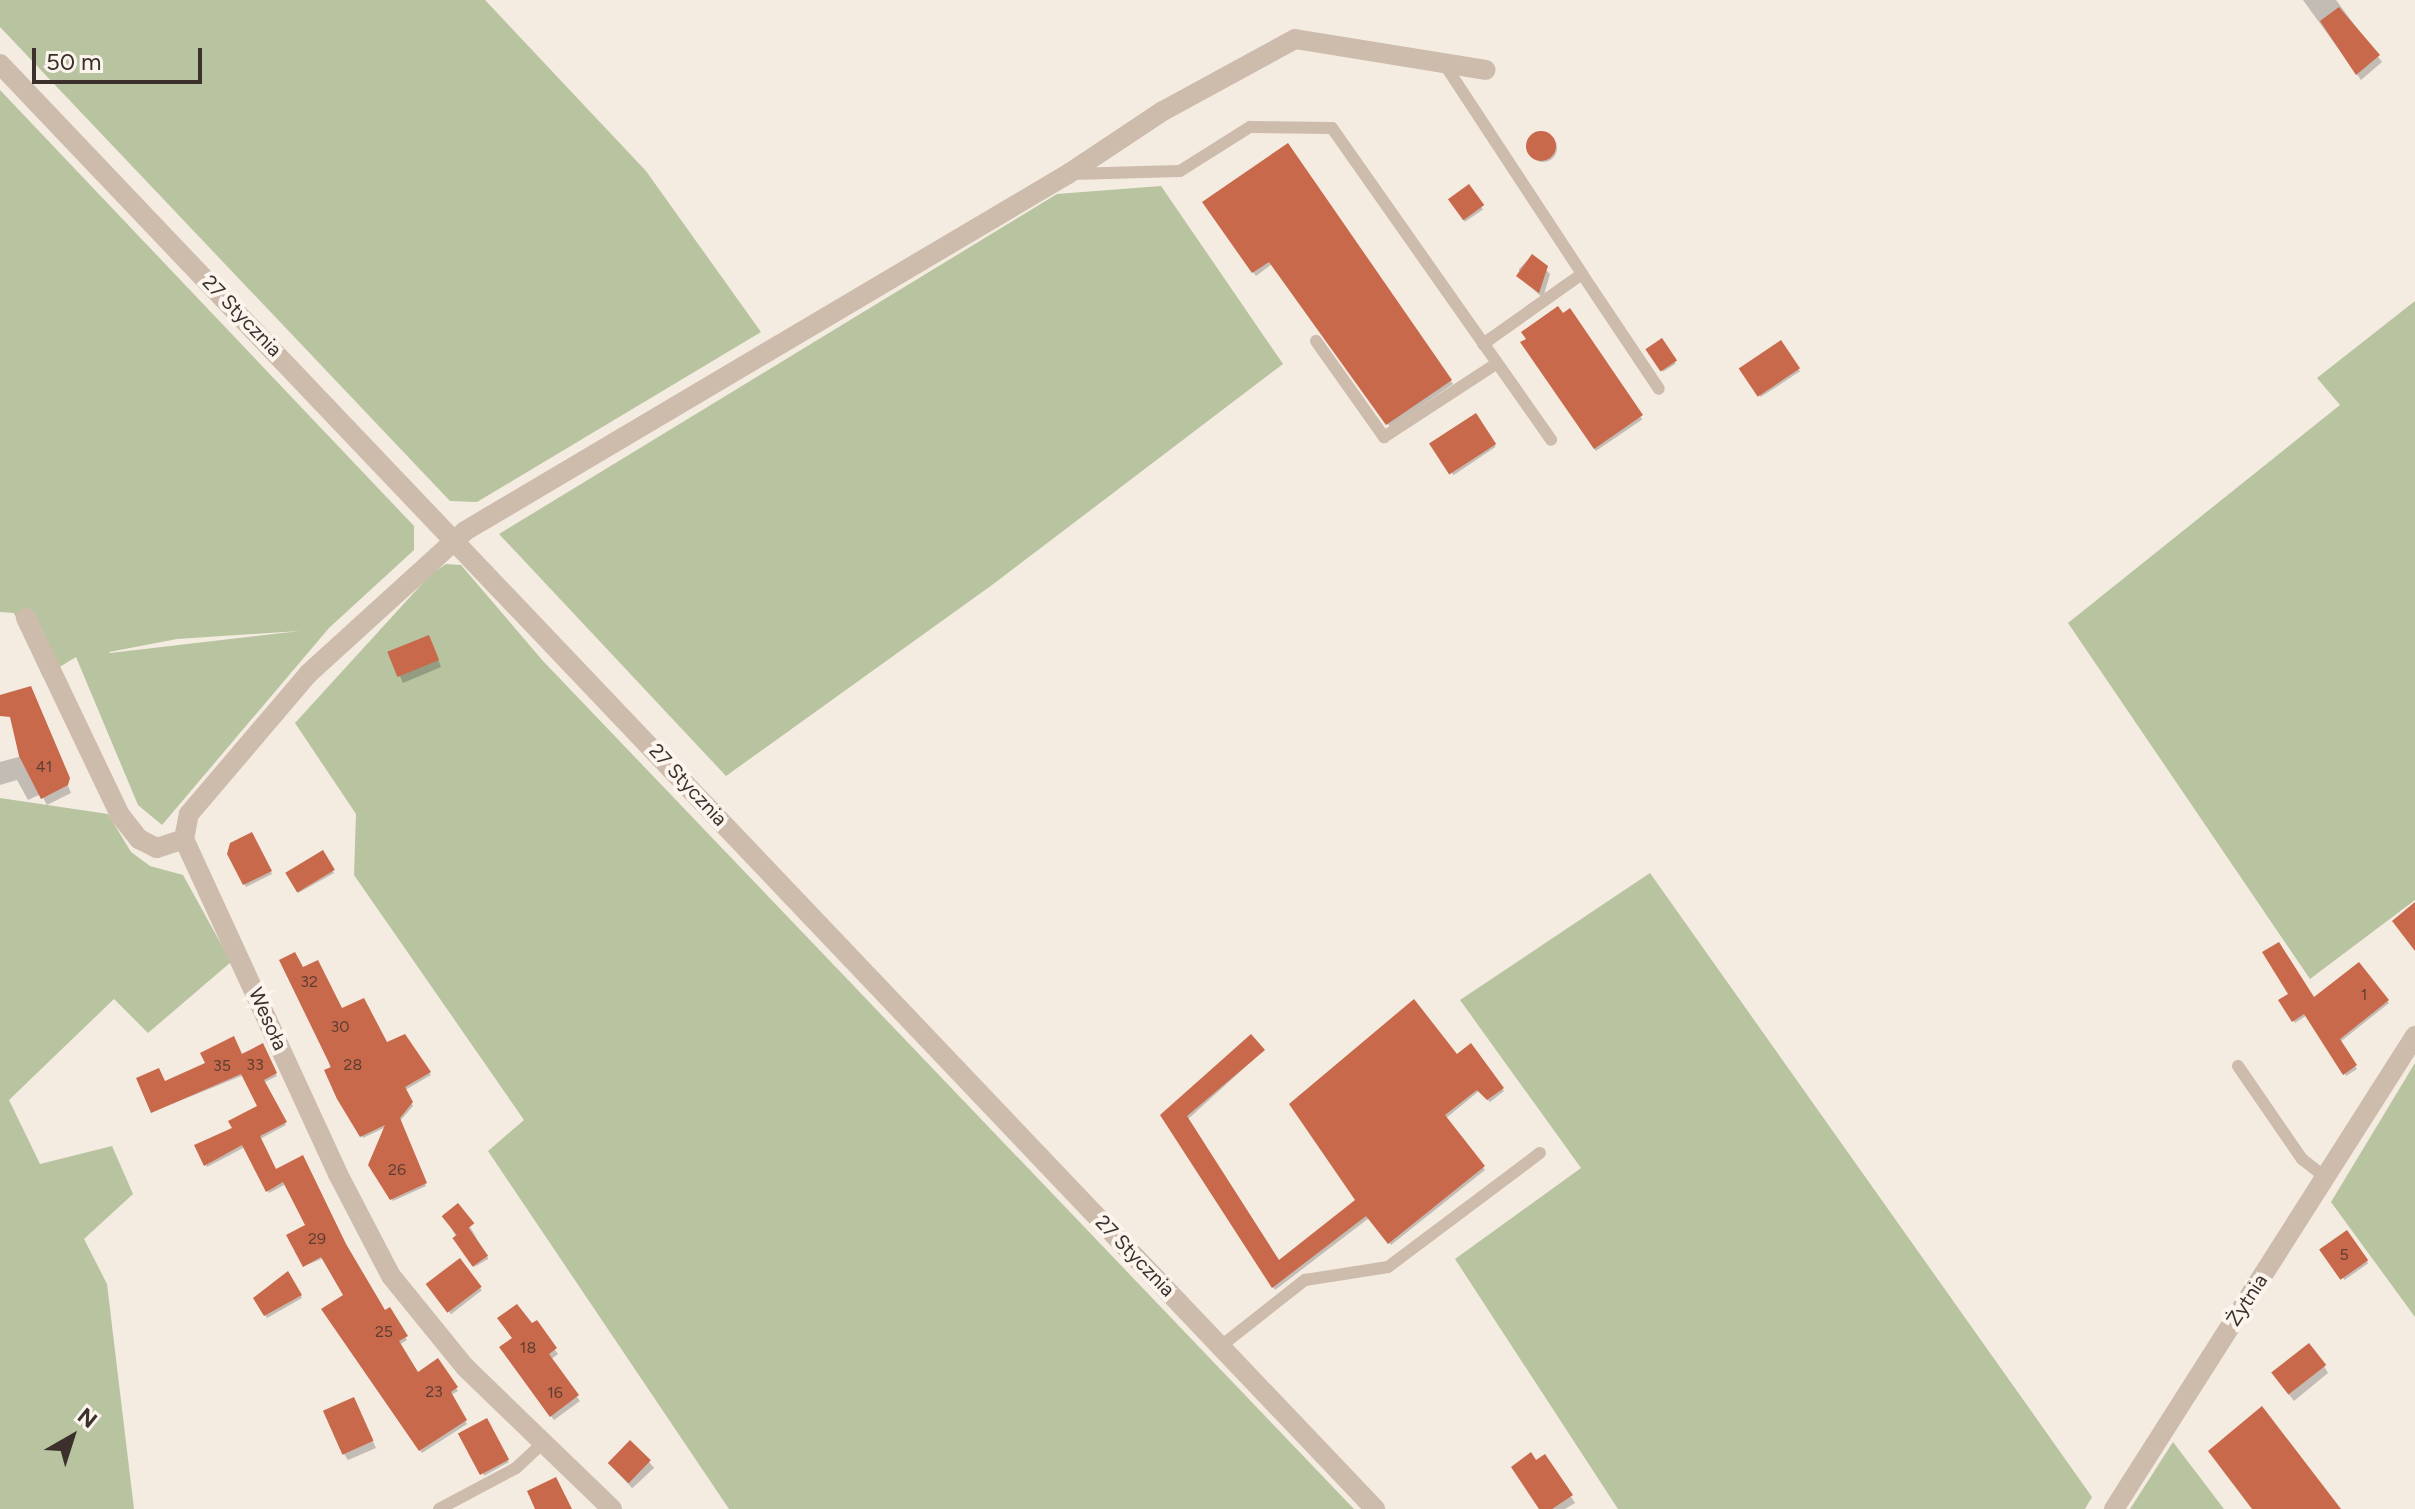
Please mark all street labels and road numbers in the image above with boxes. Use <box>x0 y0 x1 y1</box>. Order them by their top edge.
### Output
street label: 27 Stycznia <box>197 270 287 362</box>
street label: 27 Stycznia <box>644 739 732 831</box>
street label: Wesoła <box>244 984 292 1054</box>
street label: 27 Stycznia <box>1090 1210 1180 1302</box>
street label: Żytnia <box>2221 1270 2273 1330</box>

